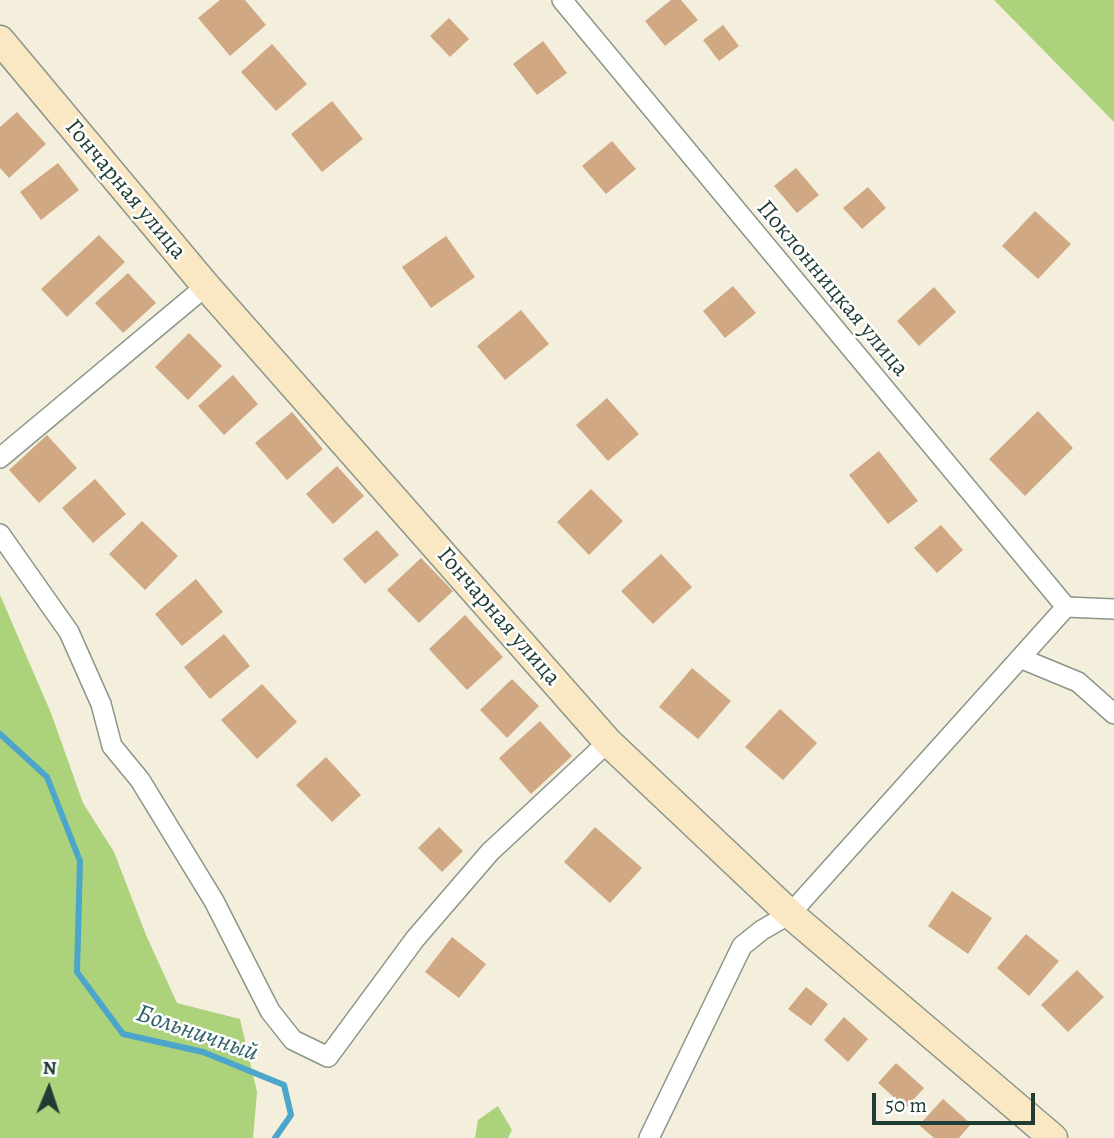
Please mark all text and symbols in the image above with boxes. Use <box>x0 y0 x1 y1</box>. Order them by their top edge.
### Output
street label: Гончарная улица <box>58 114 192 266</box>
street label: Поклонницкая улица <box>750 195 914 383</box>
street label: Гончарная улица <box>430 542 566 692</box>
water label: Больничный <box>132 999 262 1069</box>
north arrow <box>14 1054 84 1124</box>
text: N <box>42 1055 57 1081</box>
scale bar <box>876 1078 1039 1122</box>
text: 50 m <box>885 1091 927 1119</box>

